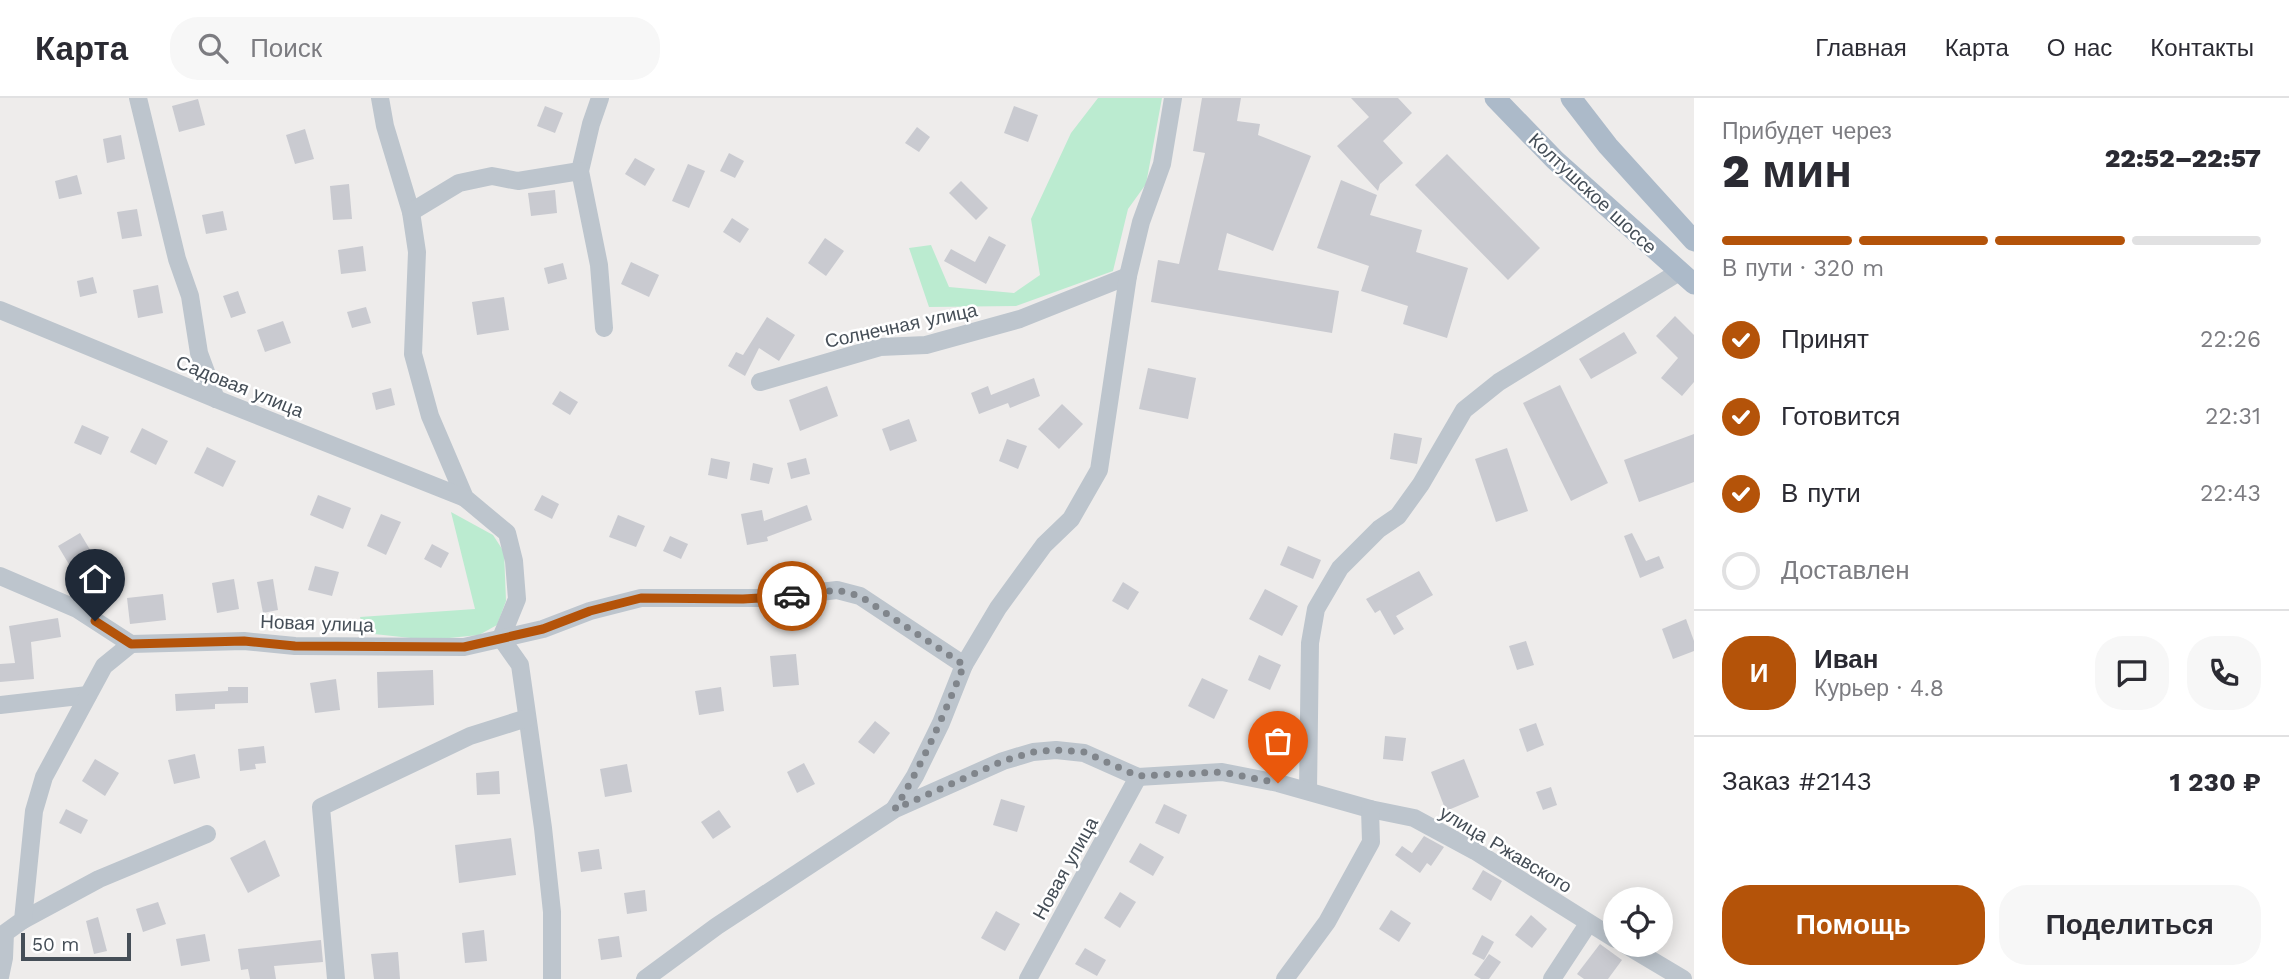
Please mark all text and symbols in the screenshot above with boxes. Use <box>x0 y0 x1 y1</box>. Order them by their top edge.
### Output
search box <box>170 17 660 80</box>
text: Карта <box>35 29 128 68</box>
icon: search <box>194 29 232 67</box>
text: Поиск <box>250 33 322 63</box>
text: Главная <box>1815 34 1907 62</box>
text: Карта <box>1945 34 2009 62</box>
text: О нас <box>2047 34 2112 62</box>
text: Контакты <box>2150 34 2254 62</box>
text: Прибудет через <box>1722 118 1892 145</box>
street label: Колтушское шоссе <box>1524 128 1662 259</box>
text: 22:52–22:57 <box>2105 143 2261 173</box>
text: 2 мин <box>1722 144 1852 198</box>
text: В пути · 320 m <box>1722 255 1884 282</box>
street label: Солнечная улица <box>823 298 980 353</box>
icon: check <box>1722 321 1760 359</box>
text: Принят <box>1781 324 1869 354</box>
text: 22:26 <box>2200 326 2261 353</box>
street label: Садовая улица <box>173 350 307 423</box>
icon: check <box>1722 398 1760 436</box>
text: Готовится <box>1781 401 1900 431</box>
text: 22:31 <box>2205 403 2261 430</box>
icon: check <box>1722 475 1760 513</box>
text: В пути <box>1781 478 1861 508</box>
text: 22:43 <box>2200 480 2261 507</box>
pin <box>65 549 125 621</box>
text: Доставлен <box>1781 555 1910 585</box>
icon: home <box>76 560 114 598</box>
courier <box>757 561 827 631</box>
icon: car <box>773 577 811 615</box>
street label: Новая улица <box>260 610 375 637</box>
button: chat <box>2095 636 2169 710</box>
button: phone <box>2187 636 2261 710</box>
text: Иван <box>1814 644 1879 674</box>
text: И <box>1750 658 1768 688</box>
text: Курьер · 4.8 <box>1814 675 1944 702</box>
pin <box>1248 711 1308 783</box>
icon: bag <box>1259 722 1297 760</box>
text: Заказ #2143 <box>1722 766 1872 796</box>
text: 1 230 ₽ <box>2169 767 2261 797</box>
street label: улица Ржавского <box>1435 801 1576 898</box>
street label: Новая улица <box>1028 813 1103 924</box>
button: Помощь <box>1722 885 1985 965</box>
button: Поделиться <box>1999 885 2261 965</box>
map controls <box>1603 887 1673 957</box>
button: locate <box>1603 887 1673 957</box>
scale bar <box>21 930 131 962</box>
text: 50 m <box>32 933 79 956</box>

